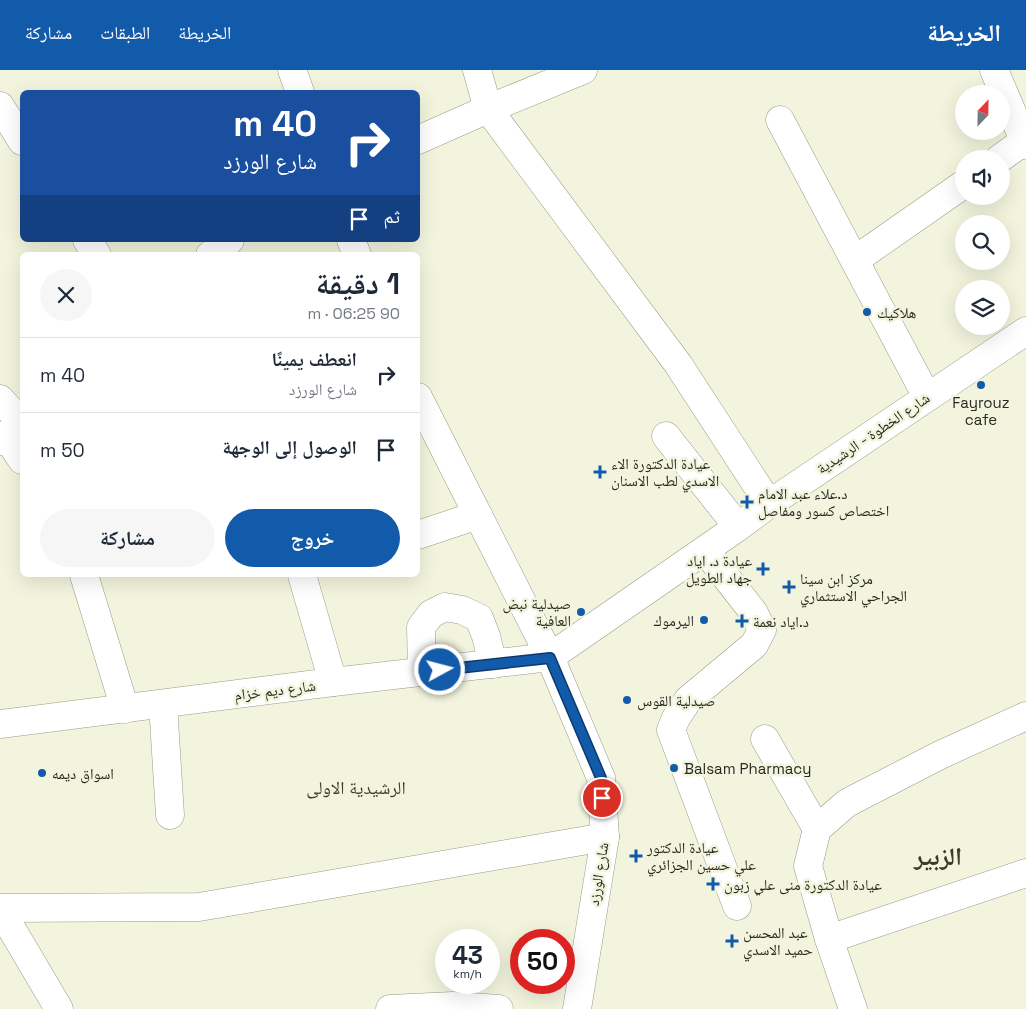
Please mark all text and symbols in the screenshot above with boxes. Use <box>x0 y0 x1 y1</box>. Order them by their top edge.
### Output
text: الخريطة <box>927 17 1001 48</box>
text: مشاركة <box>25 21 72 44</box>
text: الطبقات <box>100 21 150 44</box>
text: الخريطة <box>178 21 231 44</box>
north arrow <box>955 85 1010 140</box>
map controls <box>955 85 1010 335</box>
text: 40 m <box>233 102 317 146</box>
icon: right <box>335 110 400 175</box>
text: شارع الورزد <box>223 147 317 175</box>
button: sound <box>955 150 1010 205</box>
text: ثم <box>383 204 400 229</box>
icon: arrive <box>345 205 373 233</box>
button: search <box>955 215 1010 270</box>
text: 1 دقيقة <box>316 264 400 303</box>
button: close <box>40 269 92 321</box>
button: layers <box>955 280 1010 335</box>
text: 90 m · 06:25 <box>308 303 400 324</box>
place label: هلاكيك <box>877 303 916 322</box>
marker: هلاكيك <box>861 306 873 318</box>
text: انعطف يمينًا <box>272 347 357 372</box>
icon: right <box>372 361 400 389</box>
text: 40 m <box>40 363 85 388</box>
text: شارع الورزد <box>289 379 357 400</box>
marker: Fayrouz cafe <box>975 379 987 391</box>
street label: شارع الخطوة - الرشيدية <box>813 388 934 479</box>
place label: Fayrouz cafe <box>952 393 1010 429</box>
text: الوصول إلى الوجهة <box>222 435 357 460</box>
icon: arrive <box>372 436 400 464</box>
text: 50 m <box>40 438 85 463</box>
place label: عيادة الدكتورة الاء الاسدي لطب الاسنان <box>611 454 719 492</box>
marker: عيادة الدكتورة الاء الاسدي لطب الاسنان <box>593 465 607 479</box>
place label: د.علاء عبد الامام اختصاص كسور ومفاصل <box>758 484 889 521</box>
marker: د.علاء عبد الامام اختصاص كسور ومفاصل <box>740 495 754 509</box>
button: مشاركة <box>40 509 215 567</box>
button: خروج <box>225 509 400 567</box>
place label: عيادة د. اياد جهاد الطويل <box>686 551 752 588</box>
marker: عيادة د. اياد جهاد الطويل <box>756 562 770 576</box>
place label: مركز ابن سينا الجراحي الاستثماري <box>800 569 907 607</box>
marker: مركز ابن سينا الجراحي الاستثماري <box>782 580 796 594</box>
place label: صيدلية نبض العافية <box>502 594 571 630</box>
marker: صيدلية نبض العافية <box>575 606 587 618</box>
place label: اليرموك <box>654 611 694 630</box>
place label: د.اياد نعمة <box>753 612 809 631</box>
marker: اليرموك <box>698 614 710 626</box>
marker: د.اياد نعمة <box>735 614 749 628</box>
position arrow <box>413 643 465 695</box>
street label: شارع ديم خزام <box>233 676 317 705</box>
place label: صيدلية القوس <box>637 691 715 711</box>
marker: صيدلية القوس <box>621 694 633 706</box>
place label: Balsam Pharmacy <box>684 759 811 778</box>
marker: Balsam Pharmacy <box>668 762 680 774</box>
place label: اسواق ديمه <box>52 764 114 784</box>
marker: اسواق ديمه <box>36 767 48 779</box>
district label: الرشيدية الاولى <box>306 776 406 799</box>
pin <box>581 777 623 819</box>
icon: arrive <box>588 784 616 812</box>
place label: عيادة الدكتور علي حسين الجزائري <box>646 838 756 876</box>
district label: الزبير <box>913 840 962 872</box>
street label: شارع الورزد <box>584 841 613 907</box>
marker: عيادة الدكتور علي حسين الجزائري <box>629 849 643 863</box>
place label: عيادة الدكتورة منى علي زبون <box>724 875 882 896</box>
marker: عيادة الدكتورة منى علي زبون <box>706 877 720 891</box>
place label: عبد المحسن حميد الاسدي <box>743 923 813 961</box>
speed limit sign: 50 <box>510 929 575 994</box>
marker: عبد المحسن حميد الاسدي <box>725 934 739 948</box>
text: 43 <box>452 939 483 971</box>
text: km/h <box>453 966 482 982</box>

